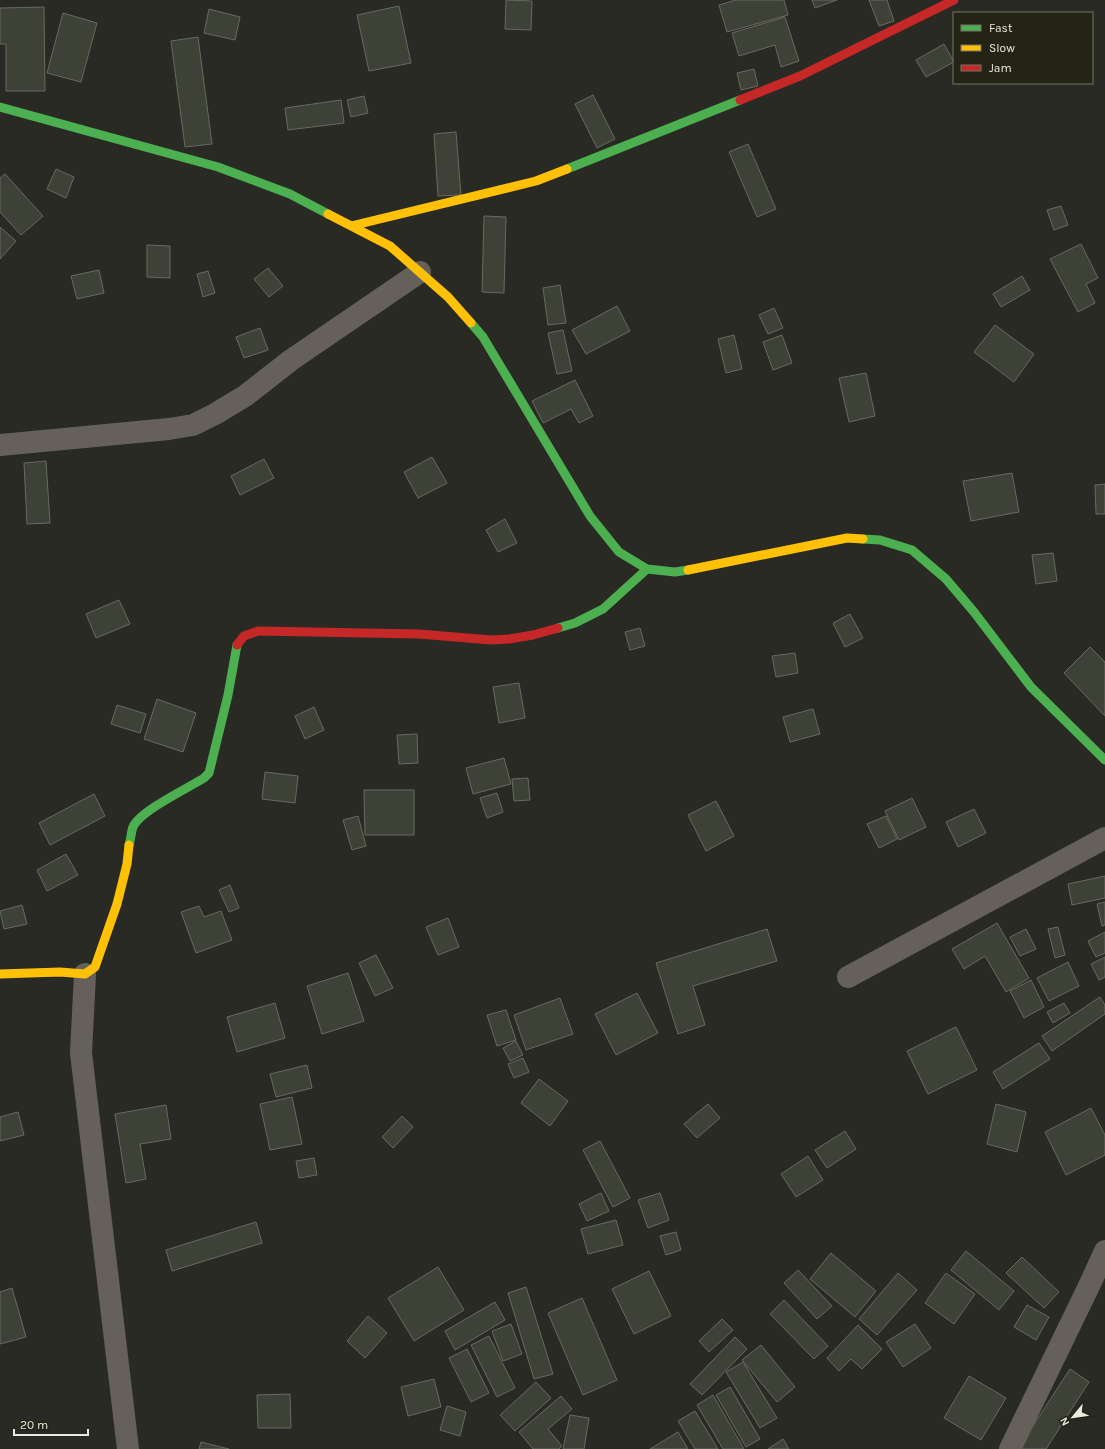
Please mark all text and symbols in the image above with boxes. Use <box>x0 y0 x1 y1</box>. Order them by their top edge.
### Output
legend <box>953 12 1093 84</box>
text: Fast <box>989 21 1013 35</box>
text: Slow <box>989 41 1015 55</box>
text: Jam <box>989 61 1012 75</box>
north arrow <box>1053 1397 1093 1437</box>
scale bar <box>14 1411 88 1437</box>
text: N <box>1057 1415 1072 1428</box>
text: 20 m <box>20 1418 48 1432</box>

